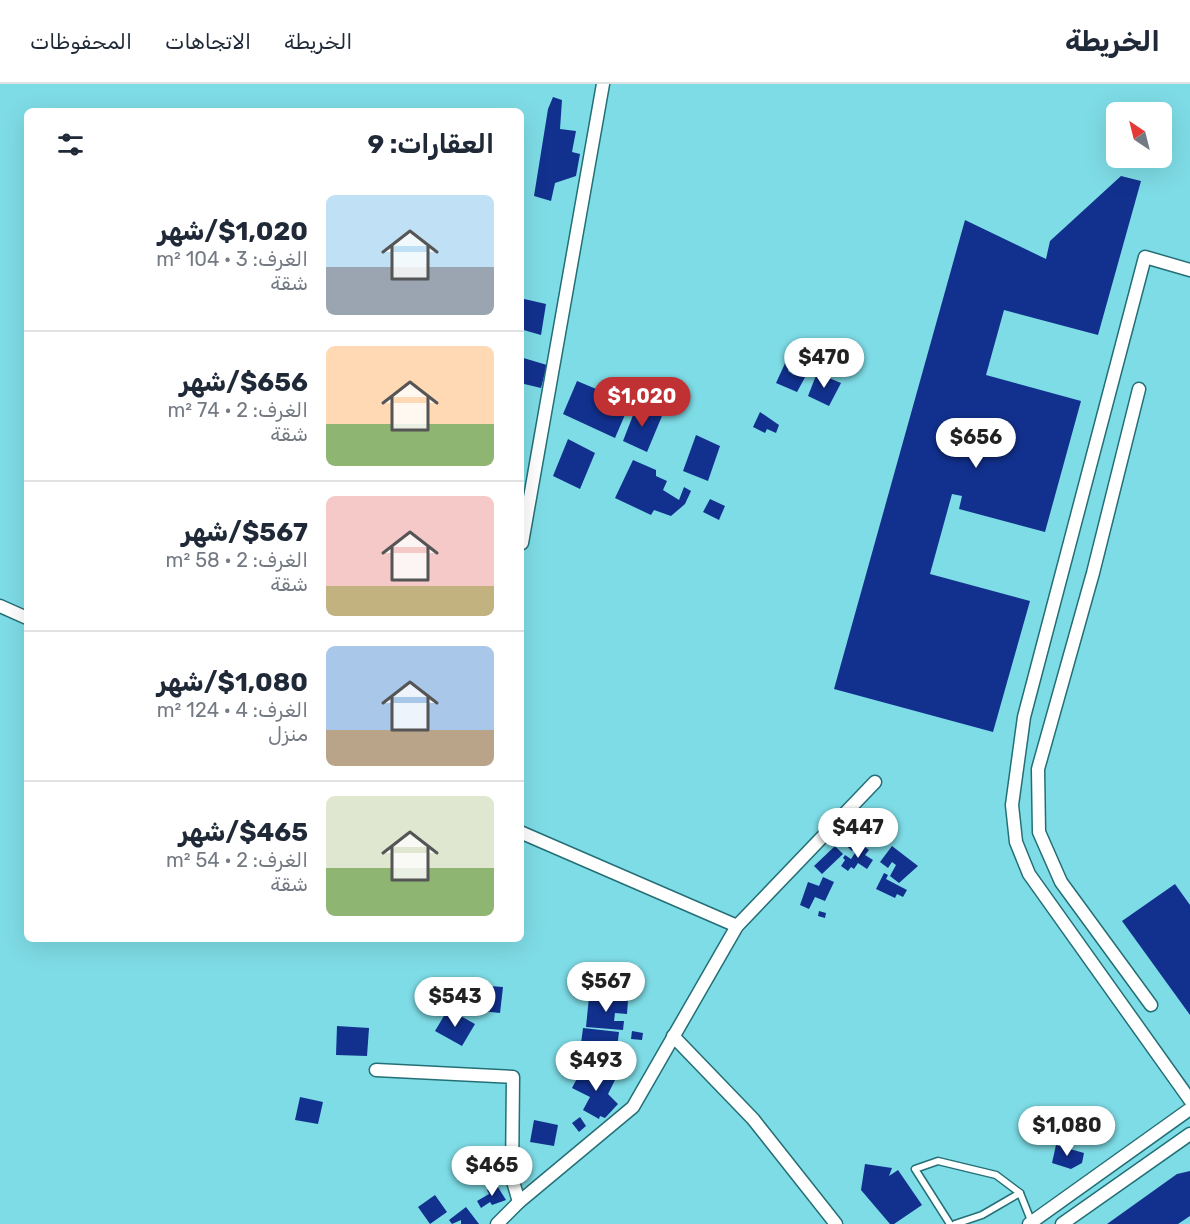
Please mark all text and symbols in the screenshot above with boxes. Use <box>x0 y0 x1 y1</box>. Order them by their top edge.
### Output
text: الخريطة <box>1065 25 1160 58</box>
text: المحفوظات <box>30 29 132 54</box>
text: الاتجاهات <box>165 29 251 54</box>
text: الخريطة <box>284 29 352 54</box>
north arrow <box>1106 102 1172 168</box>
map controls <box>1106 102 1172 168</box>
icon: filters <box>54 128 87 161</box>
text: العقارات: 9 <box>368 129 494 160</box>
text: $1,020/شهر <box>158 216 308 247</box>
icon: home <box>374 219 446 291</box>
text: الغرف: 3 · 104 m² <box>156 247 308 271</box>
text: شقة <box>270 271 308 295</box>
pin: $470 <box>788 338 860 389</box>
text: $470 <box>798 345 850 369</box>
text: $656/شهر <box>180 367 308 398</box>
icon: home <box>374 370 446 442</box>
pin: $1,020 <box>593 377 691 428</box>
text: $1,020 <box>608 384 676 408</box>
text: الغرف: 2 · 74 m² <box>168 398 308 422</box>
pin: $656 <box>940 418 1012 469</box>
text: شقة <box>270 422 308 446</box>
text: $656 <box>950 425 1002 449</box>
text: $567/شهر <box>182 517 308 548</box>
icon: home <box>374 520 446 592</box>
text: الغرف: 2 · 58 m² <box>166 548 308 572</box>
text: شقة <box>270 572 308 596</box>
text: $1,080/شهر <box>157 667 308 698</box>
icon: home <box>374 670 446 742</box>
text: الغرف: 4 · 124 m² <box>157 698 308 722</box>
text: منزل <box>268 722 308 746</box>
pin: $447 <box>822 808 894 859</box>
text: $447 <box>832 815 884 839</box>
text: $465/شهر <box>179 817 308 848</box>
icon: home <box>374 820 446 892</box>
text: الغرف: 2 · 54 m² <box>166 848 308 872</box>
text: شقة <box>270 872 308 896</box>
pin: $567 <box>570 962 642 1013</box>
text: $567 <box>581 969 631 993</box>
pin: $543 <box>419 977 491 1028</box>
text: $543 <box>428 984 482 1008</box>
pin: $493 <box>560 1041 632 1092</box>
text: $493 <box>570 1048 622 1072</box>
pin: $1,080 <box>1018 1106 1116 1157</box>
text: $1,080 <box>1032 1113 1102 1137</box>
pin: $465 <box>456 1146 528 1197</box>
text: $465 <box>466 1153 518 1177</box>

